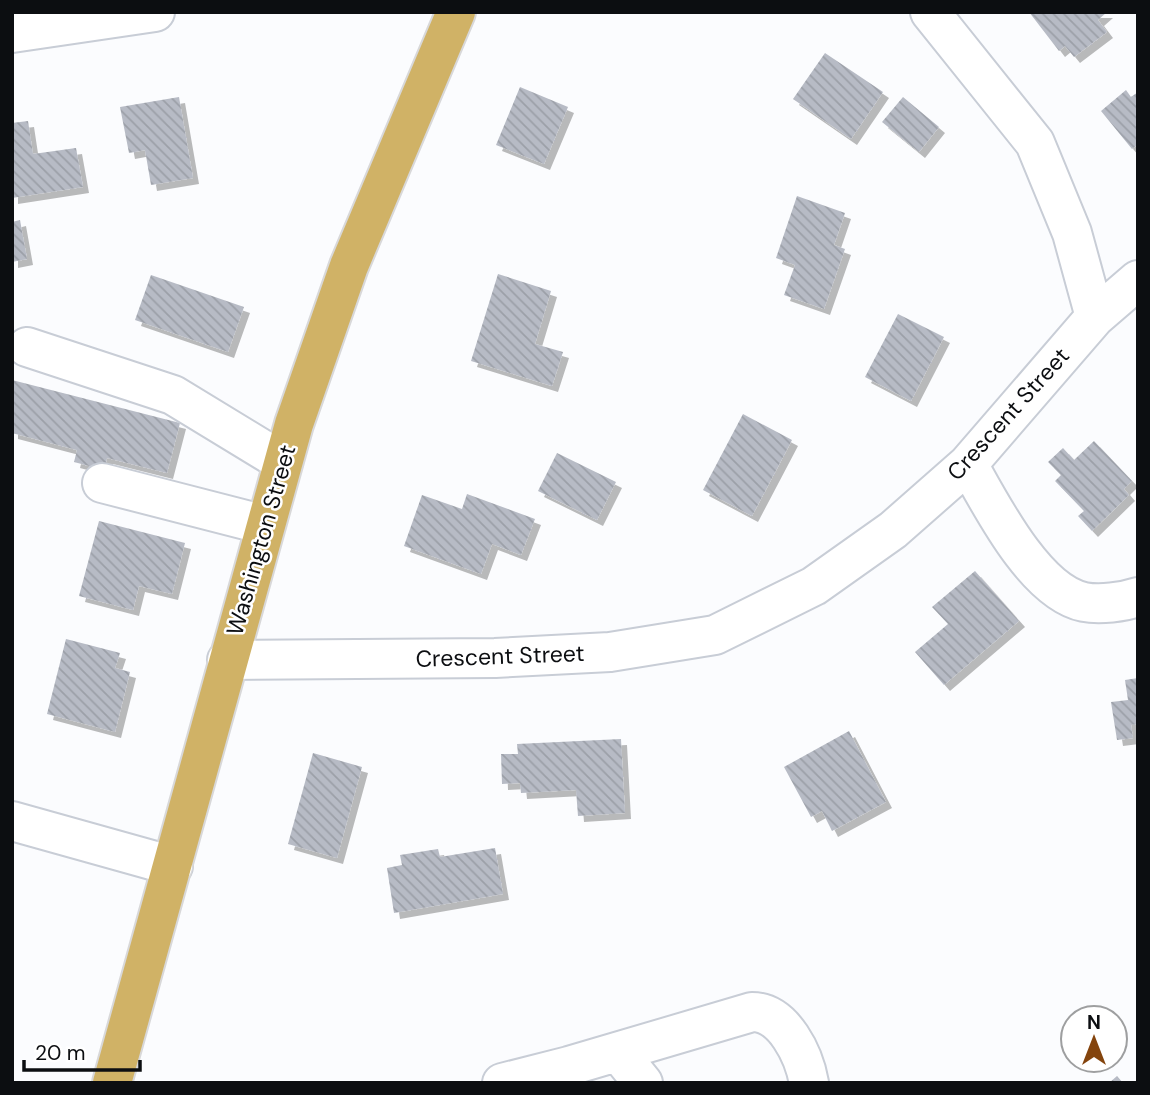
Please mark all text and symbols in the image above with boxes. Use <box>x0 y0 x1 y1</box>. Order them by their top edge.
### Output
street label: Crescent Street <box>940 341 1076 487</box>
street label: Washington Street <box>219 441 303 639</box>
street label: Crescent Street <box>415 638 585 674</box>
north arrow <box>1059 1004 1129 1074</box>
text: N <box>1087 1010 1101 1035</box>
scale bar <box>24 1028 140 1072</box>
text: 20 m <box>35 1039 86 1067</box>

